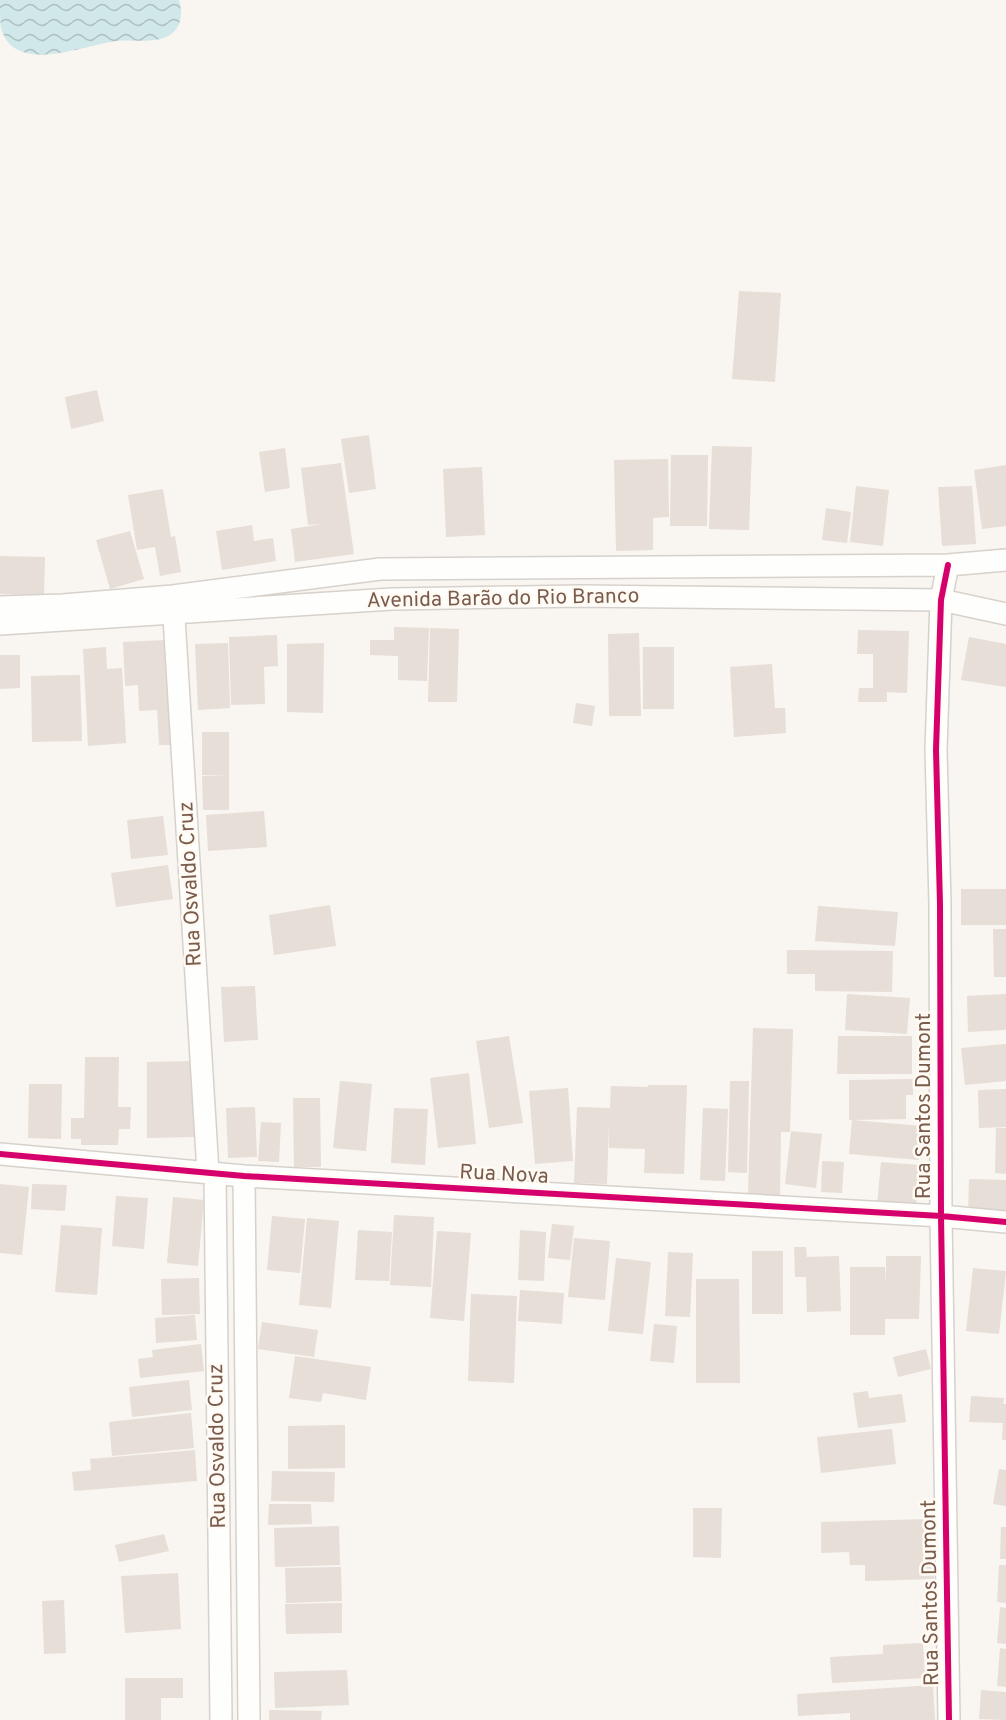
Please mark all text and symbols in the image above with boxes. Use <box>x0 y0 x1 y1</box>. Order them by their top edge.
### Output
street label: Avenida Barão do Rio Branco <box>366 583 640 615</box>
street label: Rua Osvaldo Cruz <box>173 801 209 967</box>
street label: Rua Santos Dumont <box>911 1013 938 1199</box>
street label: Rua Nova <box>459 1159 549 1191</box>
street label: Rua Osvaldo Cruz <box>203 1363 233 1529</box>
street label: Rua Santos Dumont <box>916 1500 946 1686</box>

